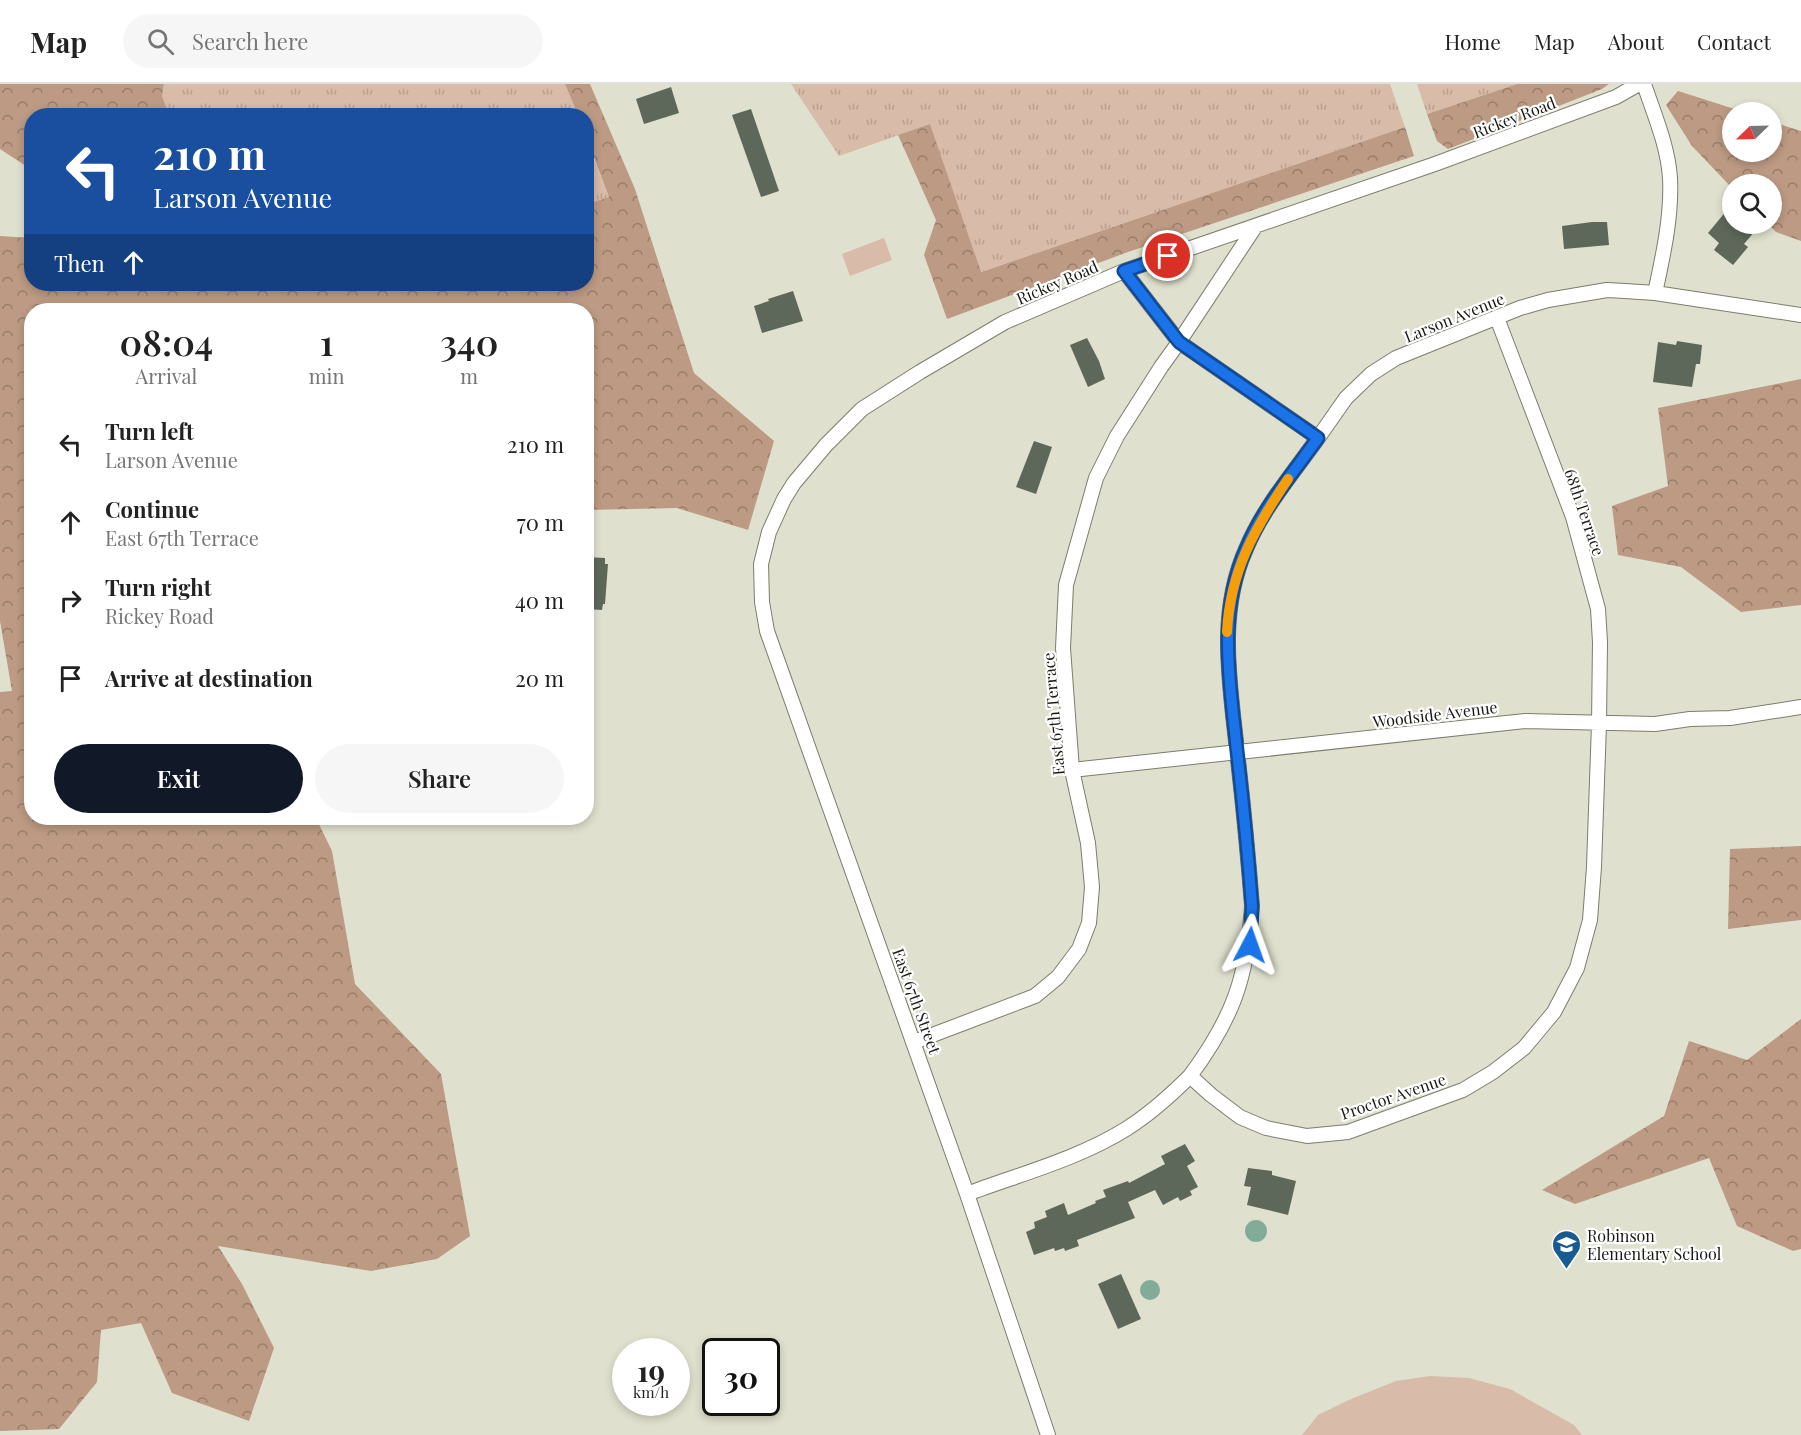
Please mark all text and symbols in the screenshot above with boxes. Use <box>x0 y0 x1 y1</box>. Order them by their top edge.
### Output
search box <box>123 14 543 68</box>
text: Map <box>30 23 87 60</box>
icon: search <box>144 25 177 58</box>
text: Search here <box>192 26 308 56</box>
text: Home <box>1445 27 1501 55</box>
text: Map <box>1534 27 1575 55</box>
text: About <box>1608 27 1664 55</box>
text: Contact <box>1697 27 1771 55</box>
street label: Rickey Road <box>1470 92 1558 142</box>
north arrow <box>1722 102 1782 162</box>
map controls <box>1722 102 1782 234</box>
text: 210 m <box>153 125 266 181</box>
icon: left <box>54 132 132 210</box>
button: search <box>1722 174 1782 234</box>
text: Larson Avenue <box>153 179 332 215</box>
pin <box>1142 230 1193 281</box>
icon: arrive <box>1151 239 1184 272</box>
icon: ahead <box>117 246 150 279</box>
text: Then <box>54 248 105 278</box>
street label: Rickey Road <box>1013 255 1101 309</box>
street label: Larson Avenue <box>1401 287 1507 347</box>
text: 08:04 <box>120 317 213 365</box>
text: 1 <box>320 317 333 365</box>
text: 340 <box>440 317 498 365</box>
text: Arrival <box>136 362 197 389</box>
text: min <box>309 362 344 389</box>
text: m <box>460 362 478 389</box>
text: Turn left <box>105 416 194 446</box>
icon: left <box>54 428 87 461</box>
text: 210 m <box>507 429 564 459</box>
text: Larson Avenue <box>105 446 238 473</box>
street label: 68th Terrace <box>1560 466 1610 558</box>
text: Continue <box>105 494 199 524</box>
icon: ahead <box>54 506 87 539</box>
text: 70 m <box>517 507 564 537</box>
text: East 67th Terrace <box>105 524 259 551</box>
text: Turn right <box>105 572 211 602</box>
icon: right <box>54 584 87 617</box>
text: 40 m <box>515 585 564 615</box>
text: Rickey Road <box>105 602 214 629</box>
street label: East 67th Terrace <box>1037 652 1069 776</box>
icon: arrive <box>54 662 87 695</box>
text: Arrive at destination <box>105 663 313 693</box>
text: 20 m <box>515 663 564 693</box>
street label: Woodside Avenue <box>1370 696 1499 732</box>
button: Exit <box>54 744 303 813</box>
button: Share <box>315 744 564 813</box>
position arrow <box>1218 913 1282 977</box>
street label: East 67th Street <box>888 945 946 1057</box>
street label: Proctor Avenue <box>1337 1068 1449 1124</box>
place label: Robinson Elementary School <box>1587 1225 1722 1264</box>
school or university icon: Robinson Elementary School <box>1550 1228 1582 1270</box>
speed limit sign: 30 <box>702 1338 780 1416</box>
text: 19 <box>637 1350 665 1390</box>
text: km/h <box>633 1382 669 1402</box>

